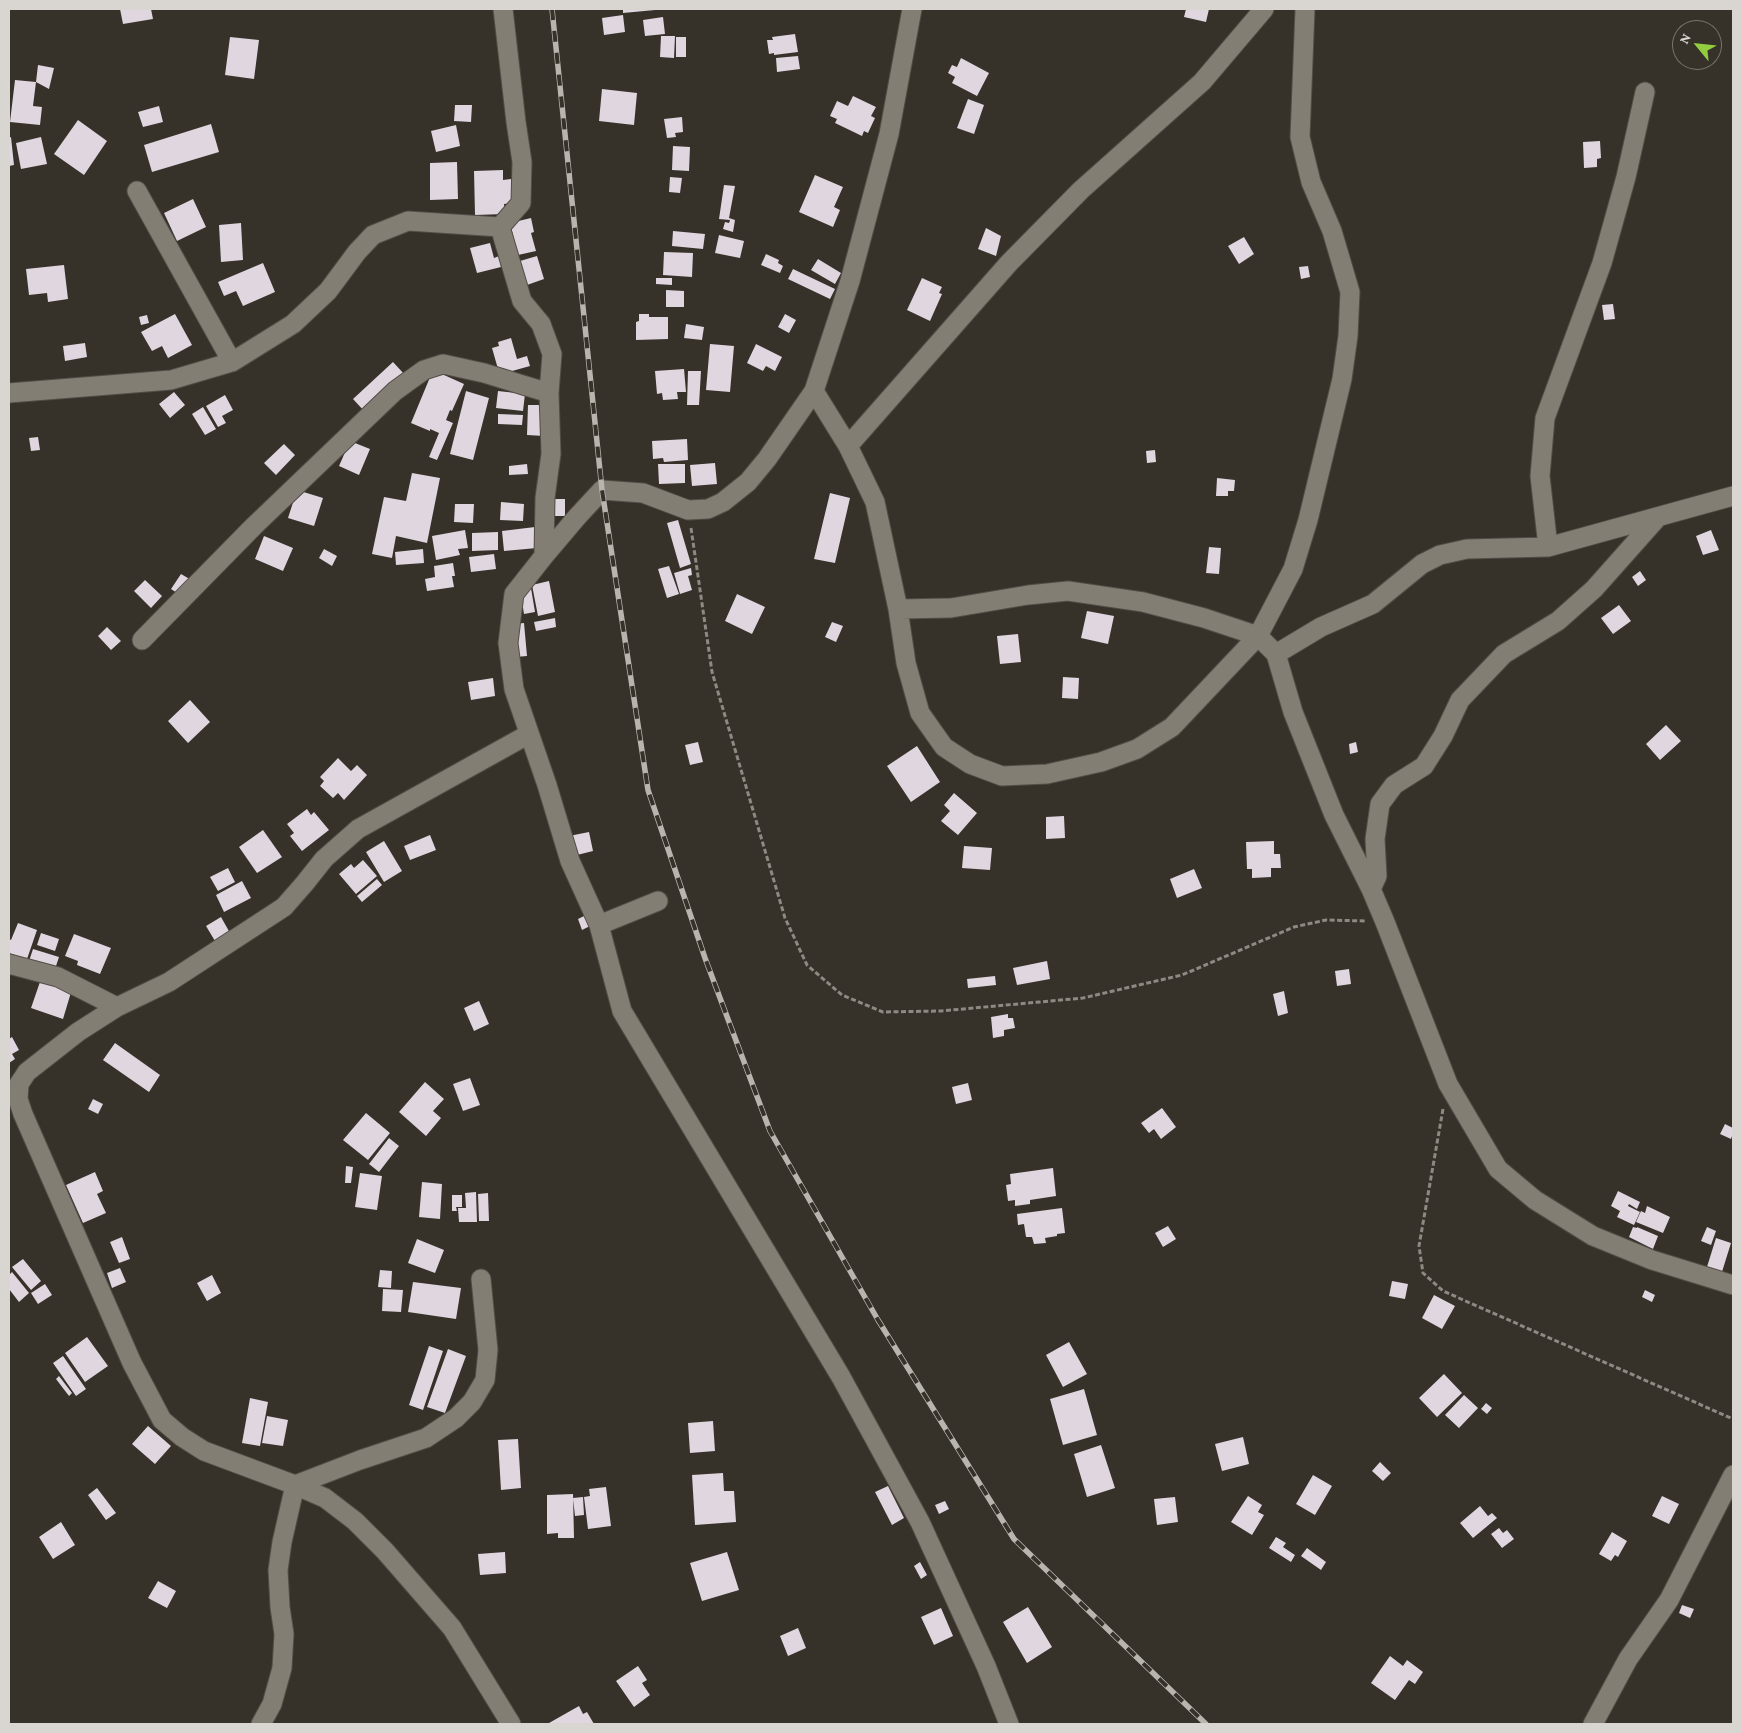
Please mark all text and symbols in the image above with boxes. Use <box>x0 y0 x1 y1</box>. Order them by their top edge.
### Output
north arrow <box>1672 20 1722 70</box>
text: N <box>1675 30 1694 46</box>

